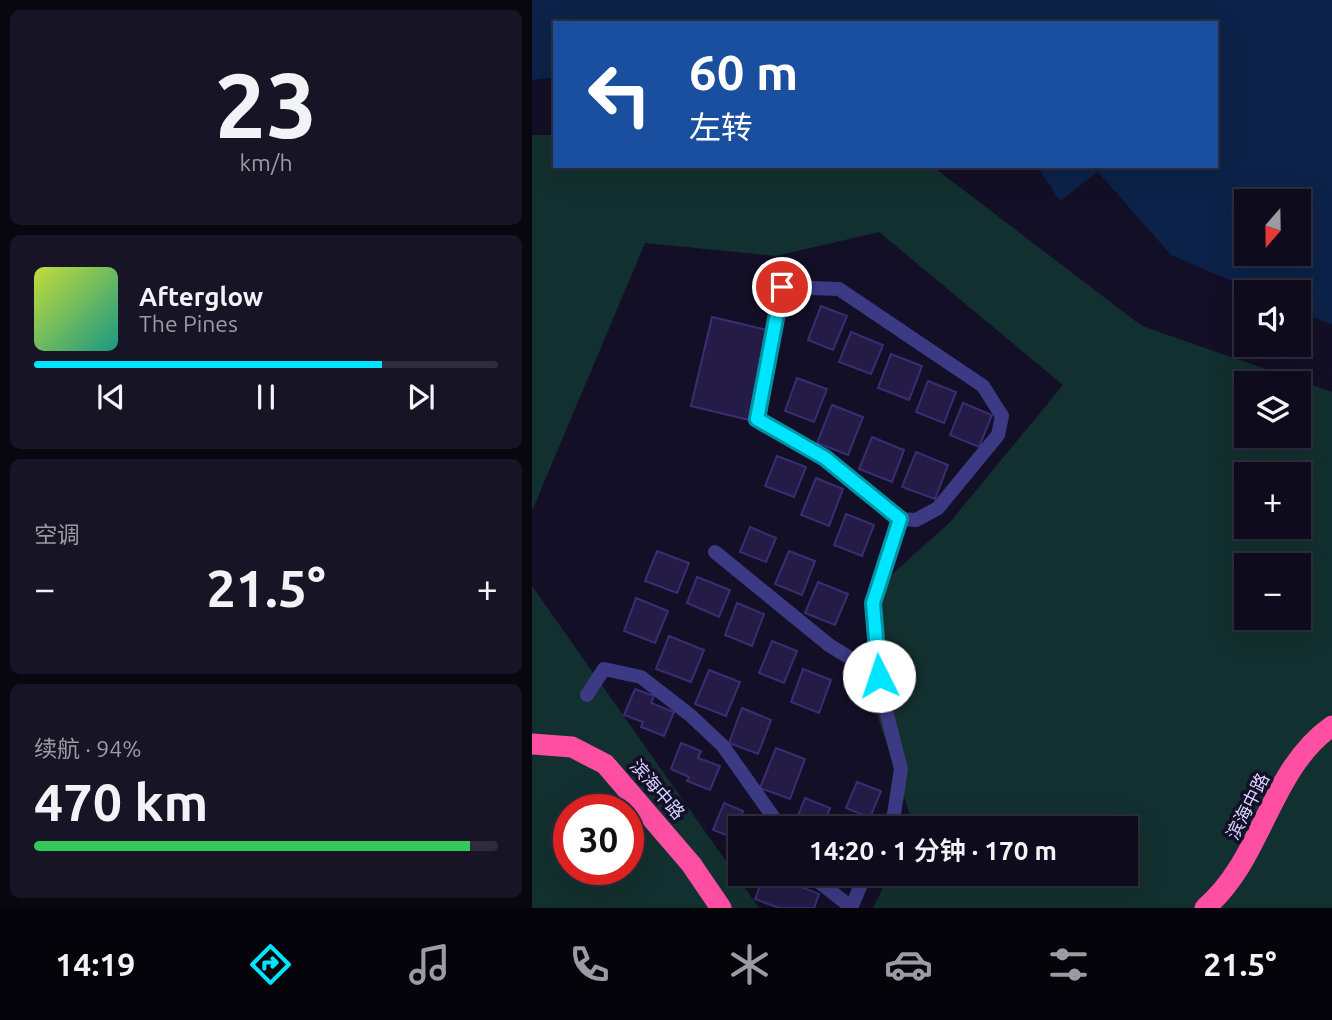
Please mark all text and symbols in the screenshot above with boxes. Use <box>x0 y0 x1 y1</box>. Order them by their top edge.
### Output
text: 60 m <box>689 44 798 99</box>
icon: left <box>574 49 665 140</box>
text: 23 <box>215 53 317 155</box>
text: 左转 <box>689 109 753 145</box>
text: km/h <box>239 150 293 175</box>
north arrow <box>1234 189 1311 266</box>
map controls <box>1234 189 1311 630</box>
pin <box>752 257 812 317</box>
icon: arrive <box>763 268 801 306</box>
button: sound <box>1234 280 1311 357</box>
text: Afterglow <box>139 282 263 311</box>
text: The Pines <box>139 311 238 336</box>
button: layers <box>1234 371 1311 448</box>
icon: previous <box>92 378 130 416</box>
icon: pause <box>247 378 285 416</box>
icon: next <box>402 378 440 416</box>
button: + <box>1234 462 1311 539</box>
text: 空调 <box>34 522 80 547</box>
button: − <box>1234 553 1311 630</box>
text: 21.5° <box>206 559 326 617</box>
text: − <box>34 567 55 609</box>
text: + <box>477 567 498 609</box>
position arrow <box>842 639 916 713</box>
text: 续航 · 94% <box>34 736 141 761</box>
street label: 滨海中路 <box>627 755 689 823</box>
street label: 滨海中路 <box>1222 769 1272 843</box>
text: 470 km <box>34 773 208 831</box>
speed limit sign: 30 <box>553 794 644 885</box>
text: 14:20 · 1 分钟 · 170 m <box>809 836 1057 865</box>
icon: directions <box>246 940 295 989</box>
icon: music <box>405 940 454 989</box>
icon: phone <box>565 940 614 989</box>
icon: climate <box>725 940 774 989</box>
icon: car <box>884 940 933 989</box>
icon: filters <box>1044 940 1093 989</box>
text: 14:19 <box>55 946 135 982</box>
text: 21.5° <box>1203 946 1277 982</box>

